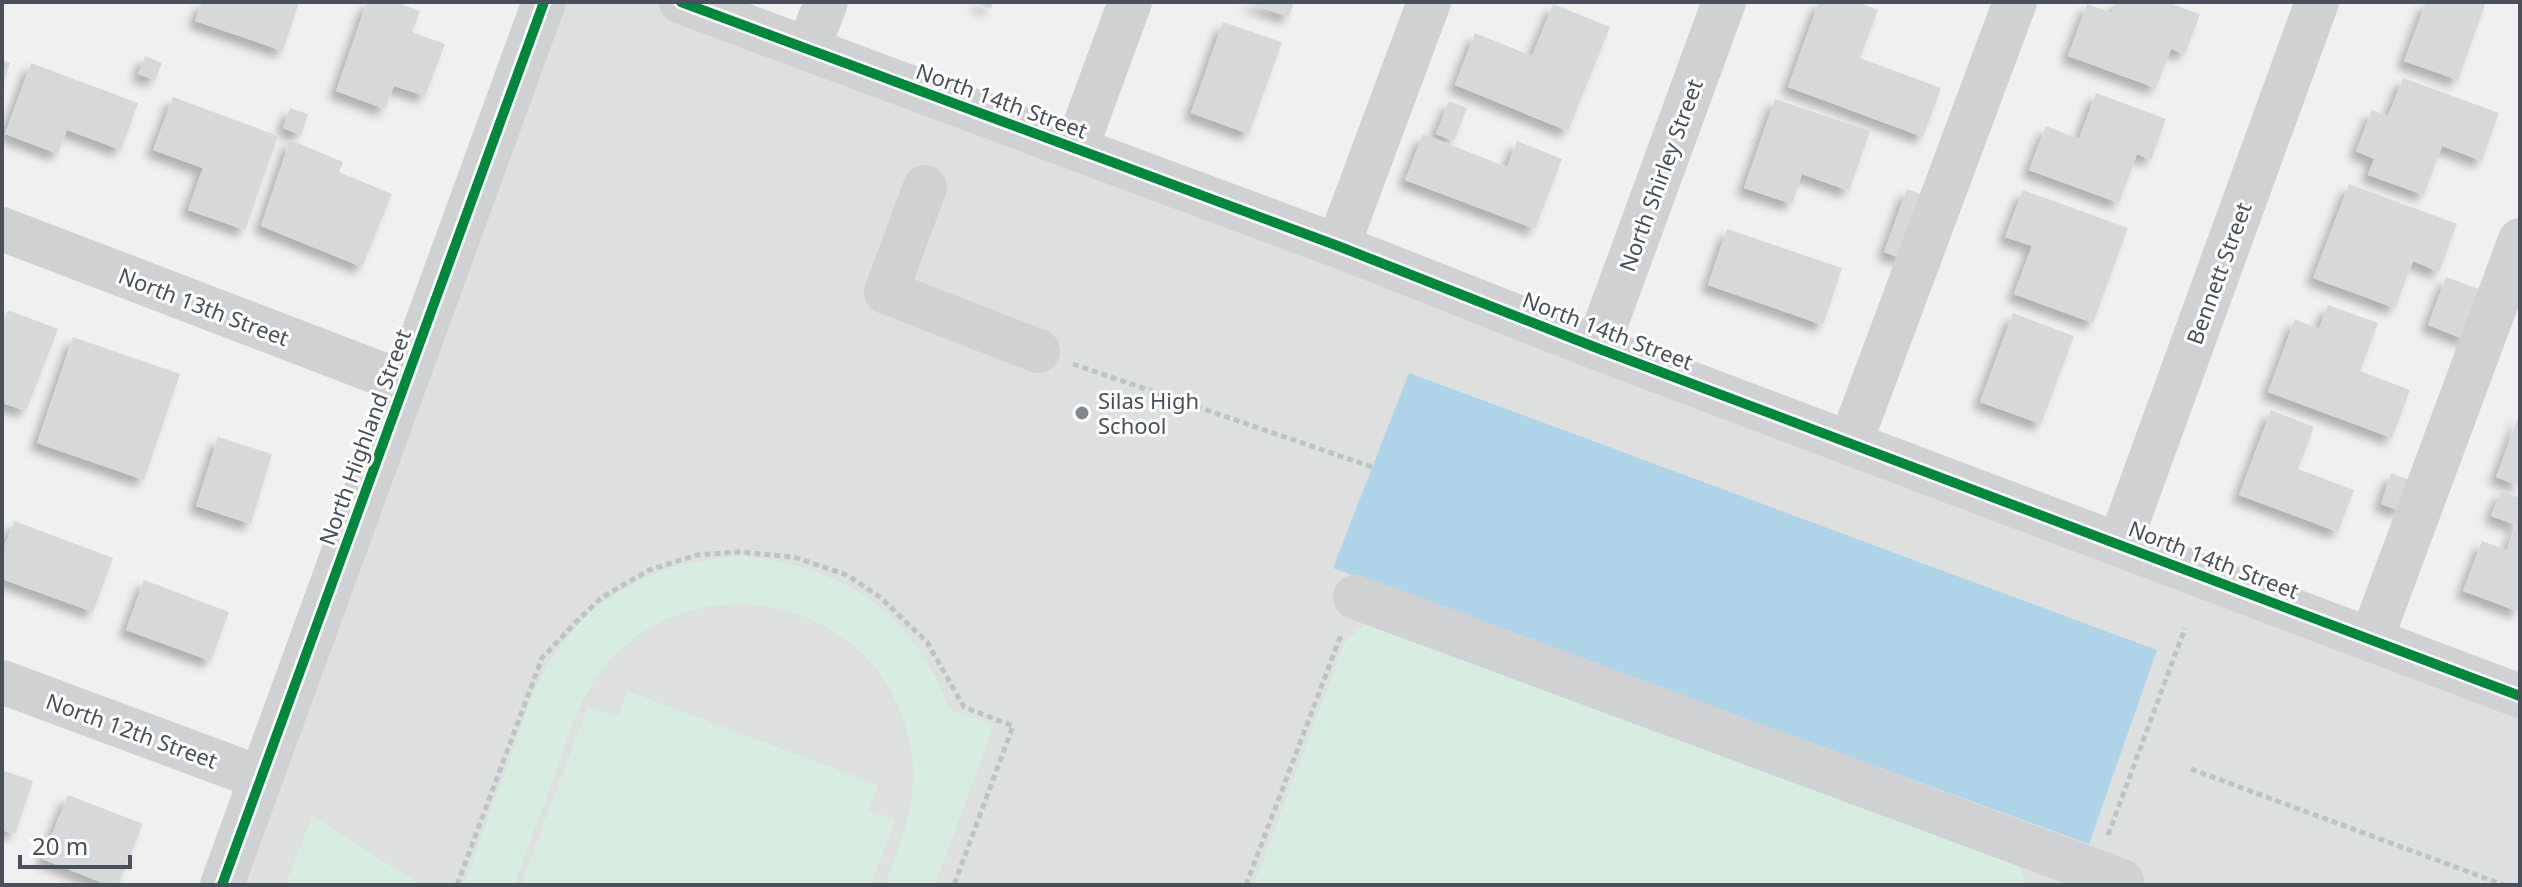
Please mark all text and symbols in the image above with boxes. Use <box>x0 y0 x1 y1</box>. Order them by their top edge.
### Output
street label: North 14th Street <box>912 55 1092 145</box>
street label: North Shirley Street <box>1611 75 1709 275</box>
street label: Bennett Street <box>2178 198 2258 348</box>
street label: North 13th Street <box>114 260 294 352</box>
street label: North 14th Street <box>1518 284 1698 376</box>
street label: North Highland Street <box>311 325 417 549</box>
place label: Silas High School <box>1098 385 1199 440</box>
marker: Silas High School <box>1073 404 1091 422</box>
street label: North 14th Street <box>2124 513 2304 605</box>
street label: North 12th Street <box>42 685 222 775</box>
scale bar <box>20 819 130 869</box>
text: 20 m <box>32 829 88 862</box>

